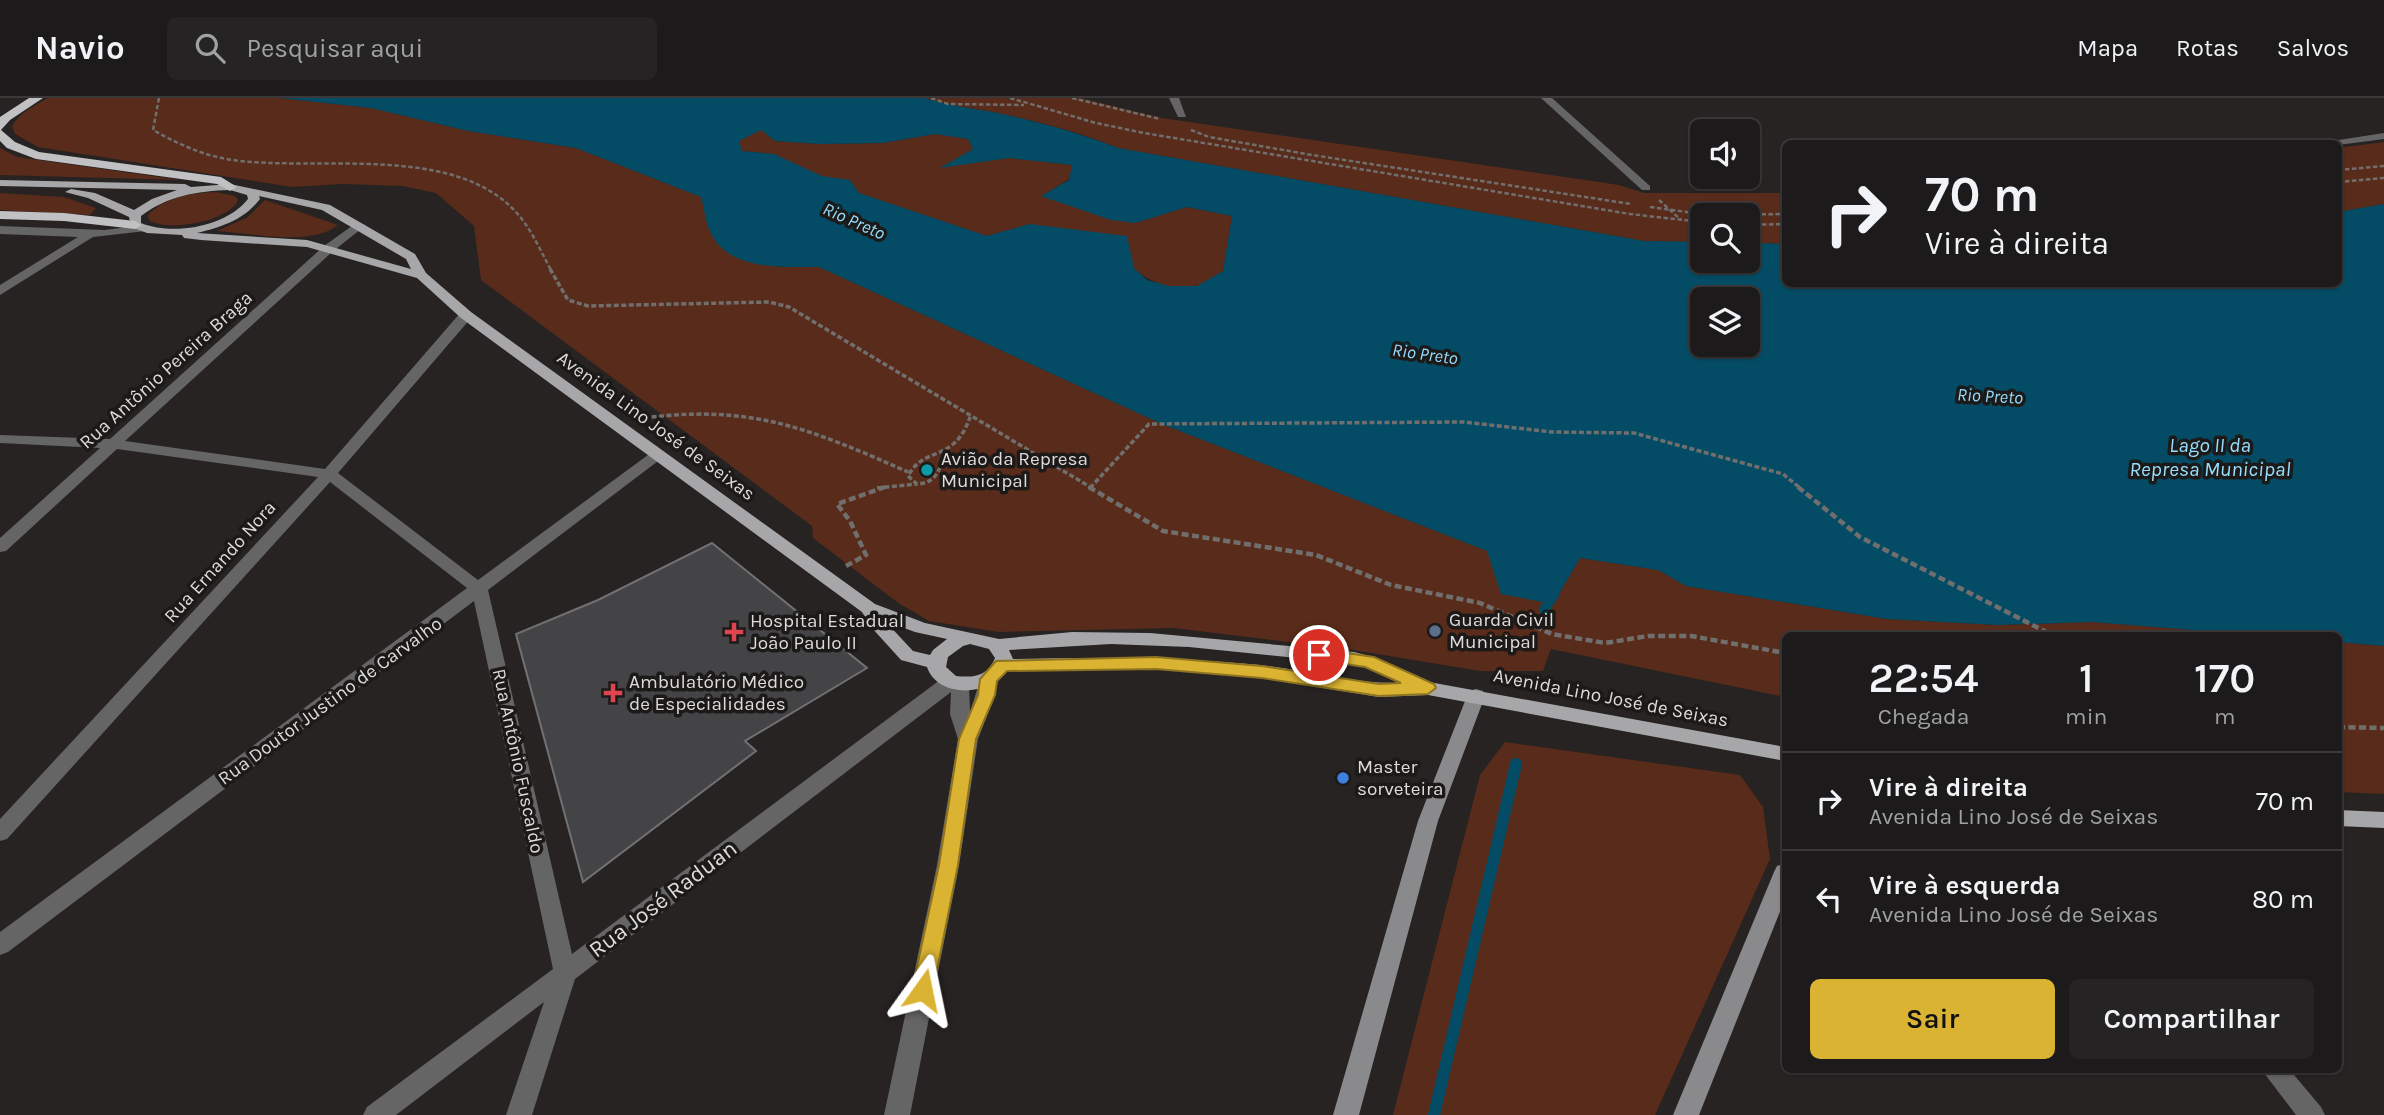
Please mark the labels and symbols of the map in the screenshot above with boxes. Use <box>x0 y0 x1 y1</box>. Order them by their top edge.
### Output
water label: Rio Preto <box>819 198 889 245</box>
street label: Rua Antônio Pereira Braga <box>75 287 257 453</box>
water label: Rio Preto <box>1391 339 1459 369</box>
street label: Avenida Lino José de Seixas <box>553 347 759 505</box>
water label: Rio Preto <box>1957 383 2024 409</box>
water label: Lago II da Represa Municipal <box>2129 433 2291 481</box>
place label: Avião da Represa Municipal <box>941 448 1088 492</box>
marker: Avião da Represa Municipal <box>919 462 935 478</box>
street label: Rua Ernando Nora <box>160 497 280 627</box>
place label: Guarda Civil Municipal <box>1449 609 1554 653</box>
place label: Hospital Estadual João Paulo II <box>750 610 904 654</box>
street label: Rua Doutor Justino de Carvalho <box>214 612 446 790</box>
marker: Hospital Estadual João Paulo II <box>724 622 744 642</box>
marker: Guarda Civil Municipal <box>1427 623 1443 639</box>
pin <box>1289 625 1349 685</box>
street label: Avenida Lino José de Seixas <box>1492 664 1730 732</box>
street label: Rua Antônio Fuscaldo <box>488 667 548 855</box>
place label: Ambulatório Médico de Especialidades <box>629 671 804 715</box>
marker: Ambulatório Médico de Especialidades <box>603 683 623 703</box>
place label: Master sorveteira <box>1357 756 1443 800</box>
marker: Master sorveteira <box>1335 770 1351 786</box>
street label: Rua José Raduan <box>584 835 742 963</box>
position arrow <box>886 953 960 1027</box>

